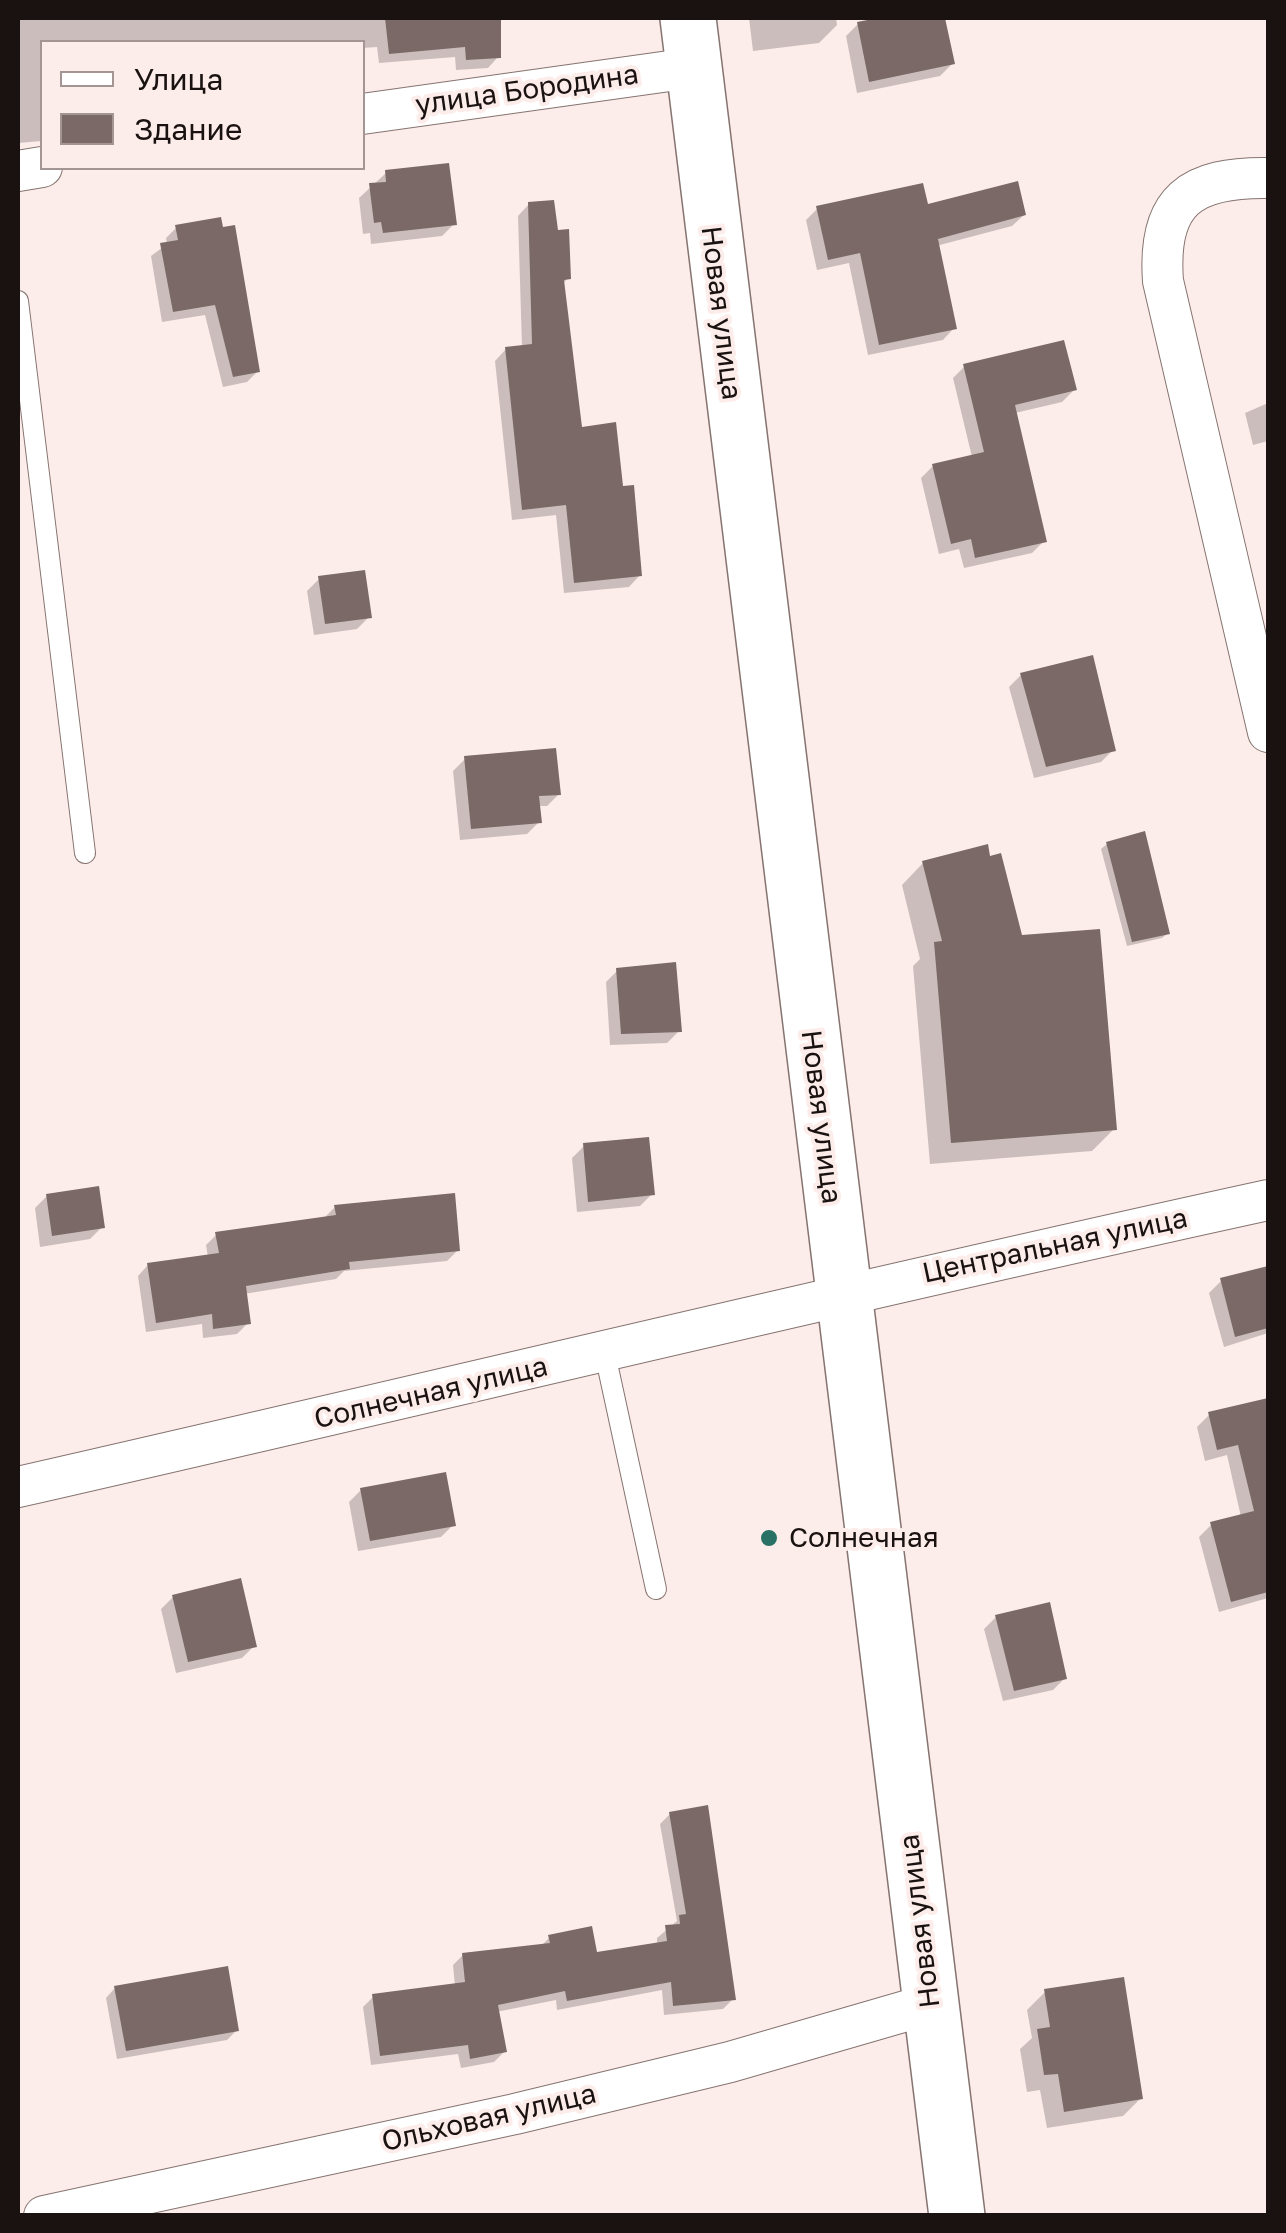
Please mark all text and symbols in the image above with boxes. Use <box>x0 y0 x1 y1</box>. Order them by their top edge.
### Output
legend <box>40 40 365 170</box>
street label: улица Бородина <box>413 58 641 122</box>
text: Улица <box>134 61 223 97</box>
text: Здание <box>134 111 242 147</box>
street label: Новая улица <box>694 224 748 402</box>
street label: Новая улица <box>794 1028 848 1206</box>
street label: Центральная улица <box>919 1201 1191 1291</box>
street label: Солнечная улица <box>311 1350 551 1436</box>
place label: Солнечная <box>789 1521 939 1555</box>
marker: Солнечная <box>758 1527 780 1549</box>
street label: Новая улица <box>893 1832 947 2010</box>
street label: Ольховая улица <box>379 2077 599 2159</box>

